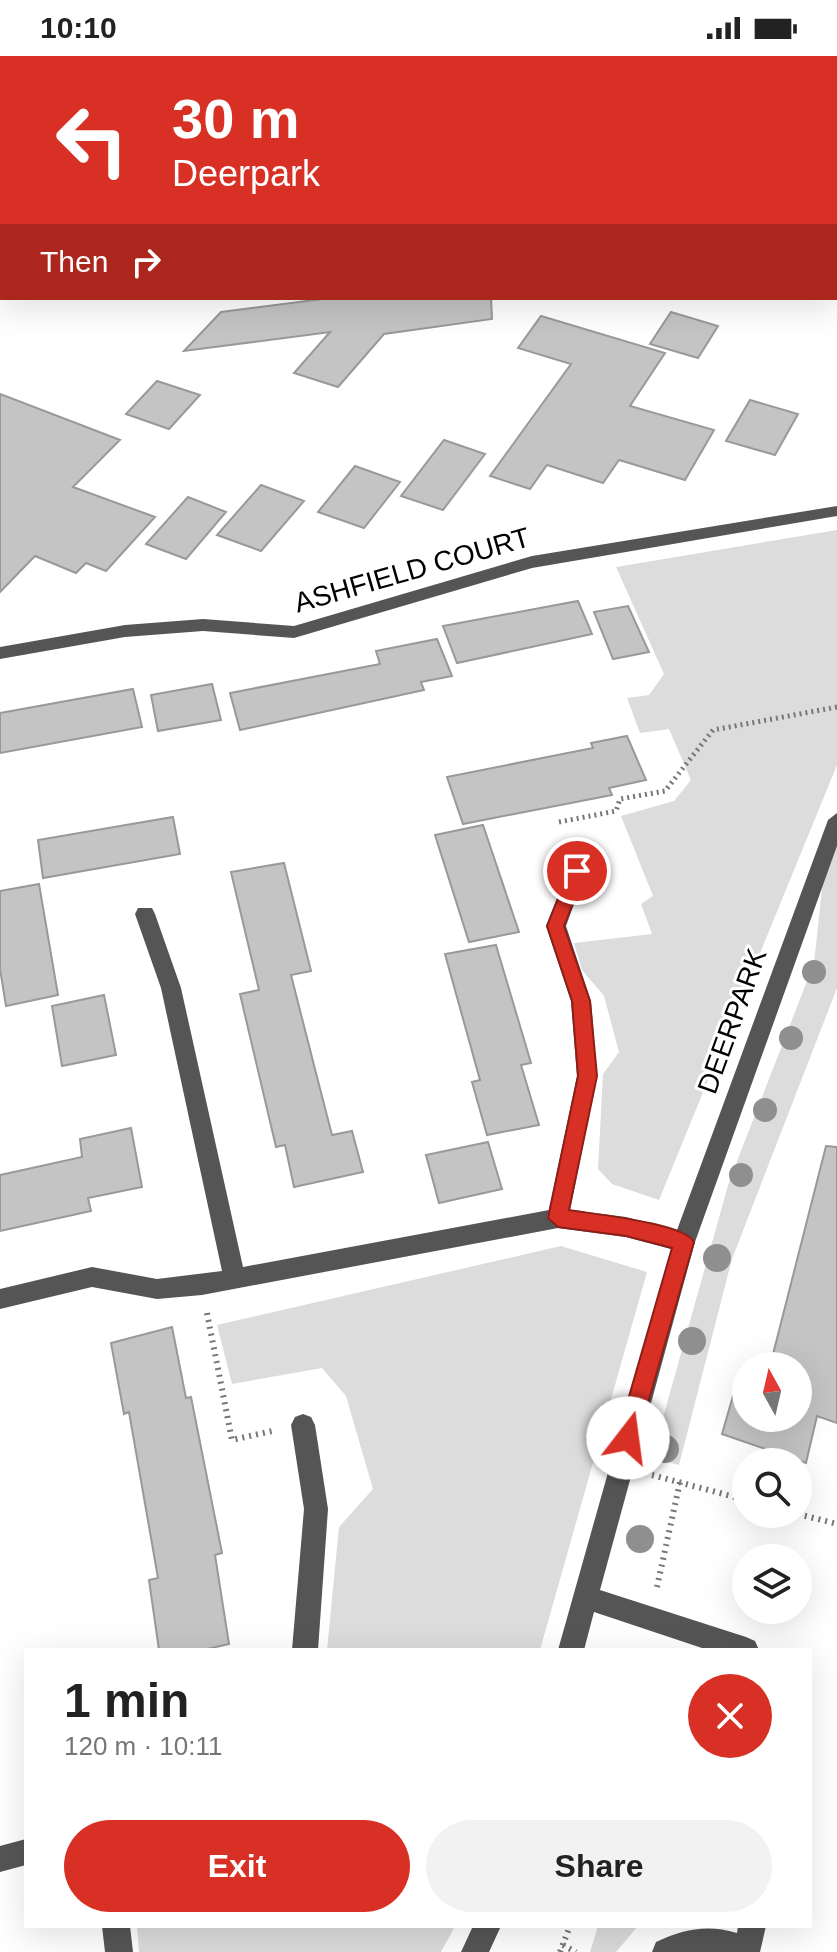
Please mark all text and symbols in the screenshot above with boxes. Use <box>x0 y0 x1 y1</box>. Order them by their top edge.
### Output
text: 10:10 <box>40 11 117 44</box>
text: 30 m <box>172 87 300 150</box>
icon: left <box>40 88 144 192</box>
text: Deerpark <box>172 153 320 194</box>
icon: right <box>124 240 168 284</box>
text: Then <box>40 245 108 278</box>
street label: ASHFIELD COURT <box>291 522 533 618</box>
pin <box>543 837 611 905</box>
icon: arrive <box>555 849 599 893</box>
street label: DEERPARK <box>691 944 773 1098</box>
north arrow <box>732 1352 812 1432</box>
map controls <box>732 1352 812 1624</box>
position arrow <box>586 1396 670 1480</box>
button: search <box>732 1448 812 1528</box>
button: layers <box>732 1544 812 1624</box>
text: 1 min <box>64 1674 189 1727</box>
button: close <box>688 1674 772 1758</box>
text: 120 m · 10:11 <box>64 1731 223 1761</box>
button: Exit <box>64 1820 410 1912</box>
button: Share <box>426 1820 772 1912</box>

